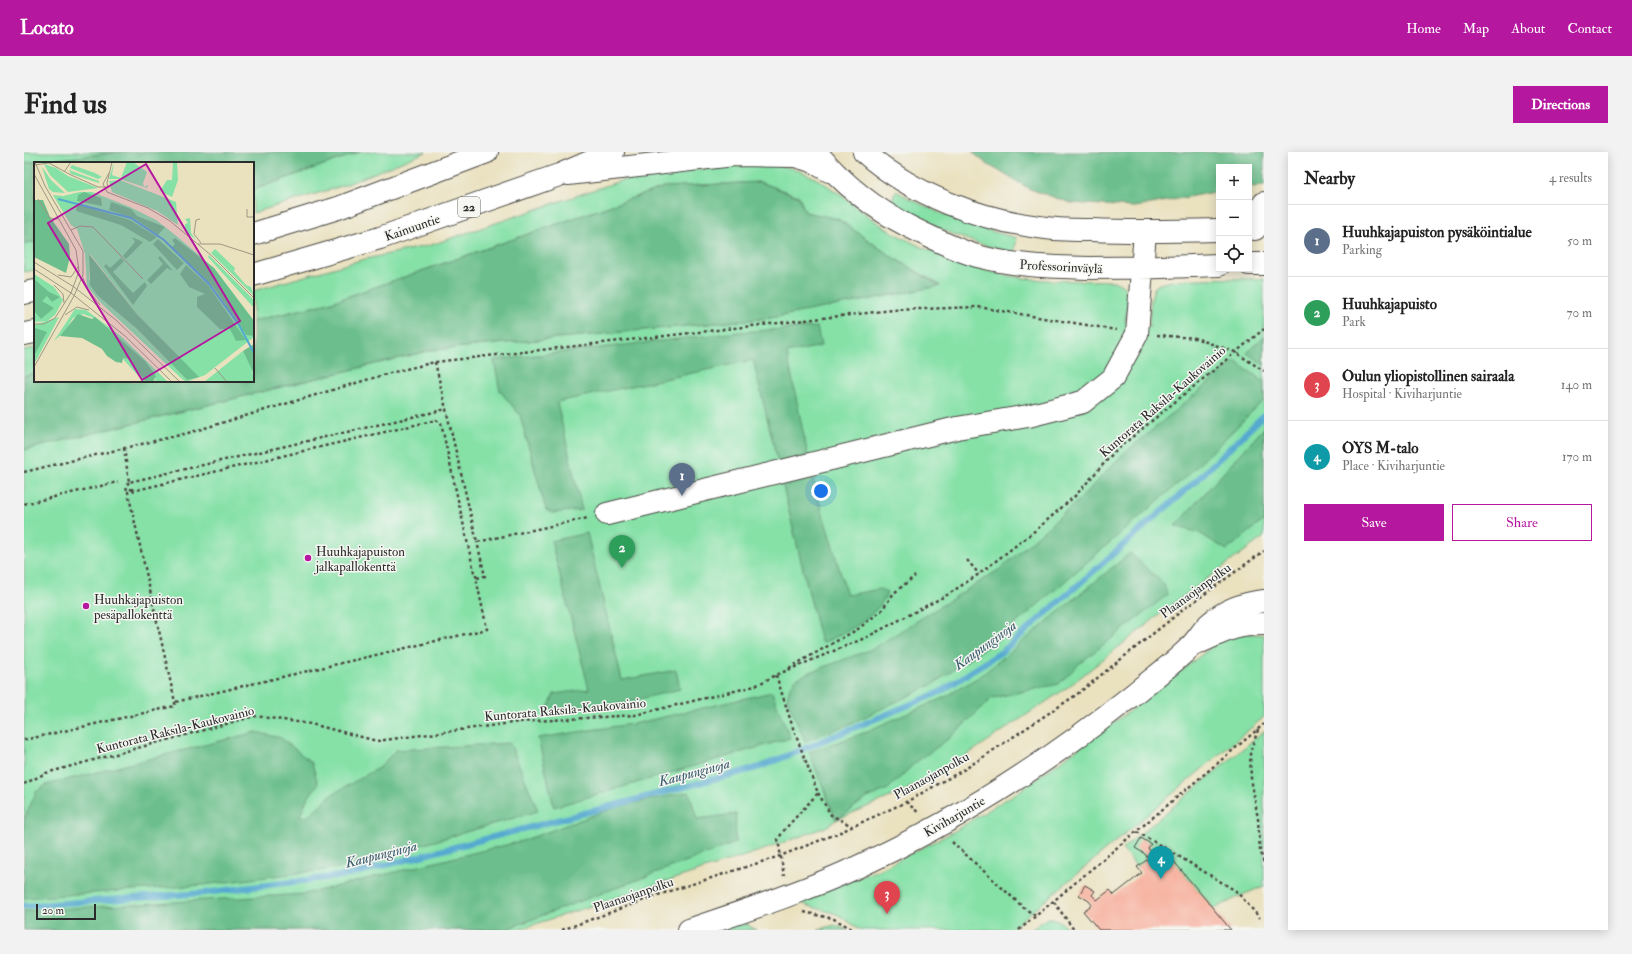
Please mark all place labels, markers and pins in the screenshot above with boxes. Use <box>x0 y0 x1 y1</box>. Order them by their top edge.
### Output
pin: 1 <box>669 463 695 496</box>
pin: 2 <box>609 535 635 568</box>
place label: Huuhkajapuiston jalkapallokenttä <box>313 544 405 576</box>
marker: Huuhkajapuiston jalkapallokenttä <box>303 553 313 563</box>
place label: Huuhkajapuiston pesäpallokenttä <box>93 592 183 624</box>
marker: Huuhkajapuiston pesäpallokenttä <box>81 601 91 611</box>
pin: 4 <box>1148 846 1174 879</box>
pin: 3 <box>874 881 900 914</box>

